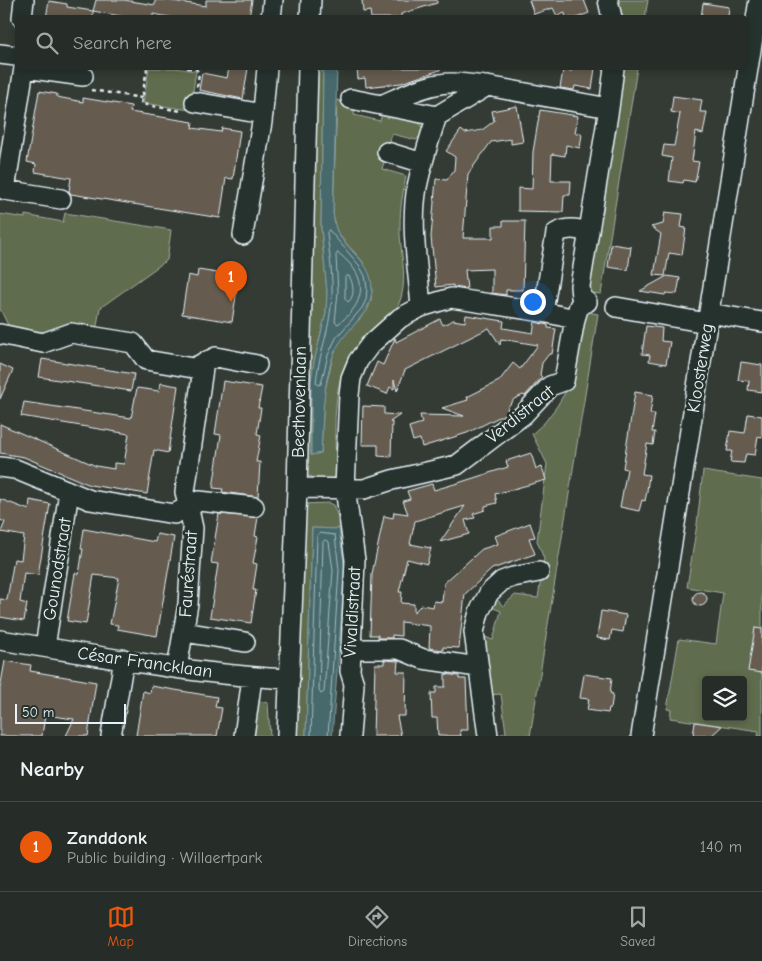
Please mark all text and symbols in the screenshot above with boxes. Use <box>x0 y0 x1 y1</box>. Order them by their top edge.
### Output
search box <box>15 15 747 70</box>
icon: search <box>33 29 61 57</box>
text: Search here <box>73 32 172 54</box>
pin: 1 <box>215 261 247 302</box>
your location <box>520 289 546 315</box>
street label: Kloosterweg <box>683 322 718 414</box>
street label: Beethovenlaan <box>288 346 311 458</box>
street label: Verdistraat <box>482 380 559 448</box>
street label: Gounodstraat <box>39 515 76 622</box>
street label: Fauréstraat <box>175 529 202 618</box>
street label: Vivaldistraat <box>340 565 365 658</box>
street label: César Francklaan <box>76 643 214 682</box>
map controls <box>702 676 747 721</box>
button: layers <box>702 676 747 721</box>
scale bar <box>15 701 126 724</box>
text: 50 m <box>22 704 54 721</box>
text: Nearby <box>20 757 84 781</box>
text: Zanddonk <box>67 827 147 849</box>
text: 1 <box>33 838 39 856</box>
text: 140 m <box>700 838 742 856</box>
text: Public building · Willaertpark <box>67 849 262 867</box>
tab: Map <box>107 903 135 950</box>
tab: Directions <box>348 903 407 950</box>
tab: Saved <box>620 903 655 950</box>

